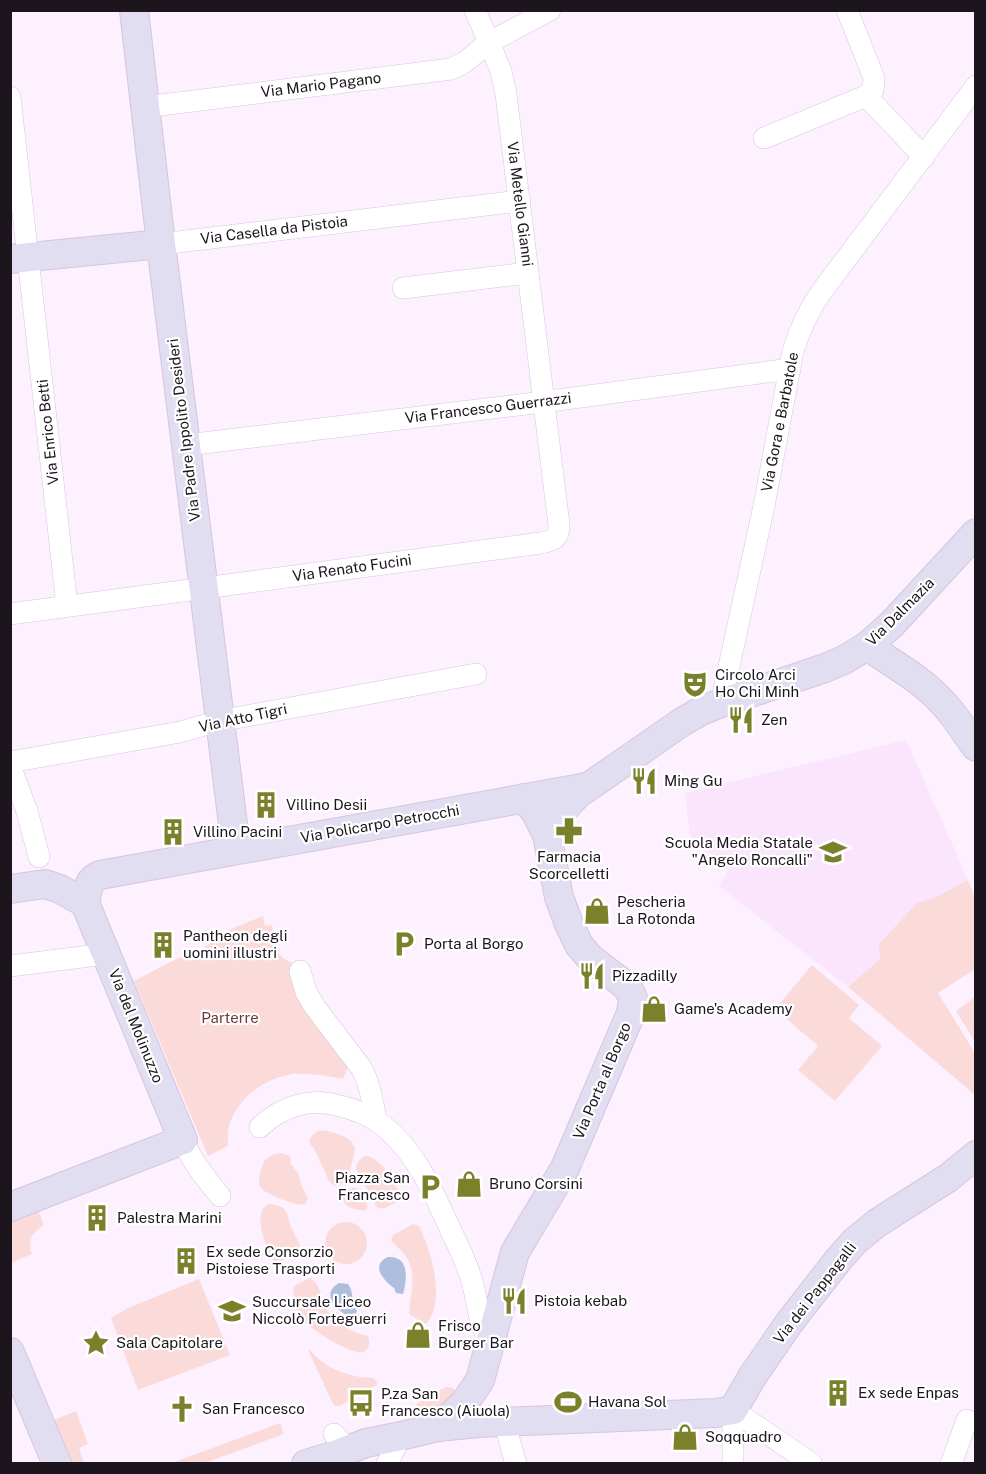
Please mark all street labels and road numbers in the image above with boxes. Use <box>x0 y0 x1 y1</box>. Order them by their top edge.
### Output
street label: Via Mario Pagano <box>260 69 382 100</box>
street label: Via Metello Gianni <box>504 140 537 267</box>
street label: Via Casella da Pistoia <box>199 212 349 247</box>
street label: Via Padre Ippolito Desideri <box>164 338 203 522</box>
street label: Via Gora e Barbatole <box>758 350 801 493</box>
street label: Via Enrico Betti <box>34 378 62 486</box>
street label: Via Francesco Guerrazzi <box>404 389 572 426</box>
street label: Via Renato Fucini <box>291 551 413 584</box>
street label: Via Dalmazia <box>862 574 937 649</box>
street label: Via Atto Tigri <box>197 700 289 735</box>
street label: Via Policarpo Petrocchi <box>299 801 461 846</box>
street label: Via del Molinuzzo <box>106 966 167 1085</box>
street label: Via Porta al Borgo <box>569 1020 634 1142</box>
street label: Via dei Pappagalli <box>770 1239 859 1347</box>

